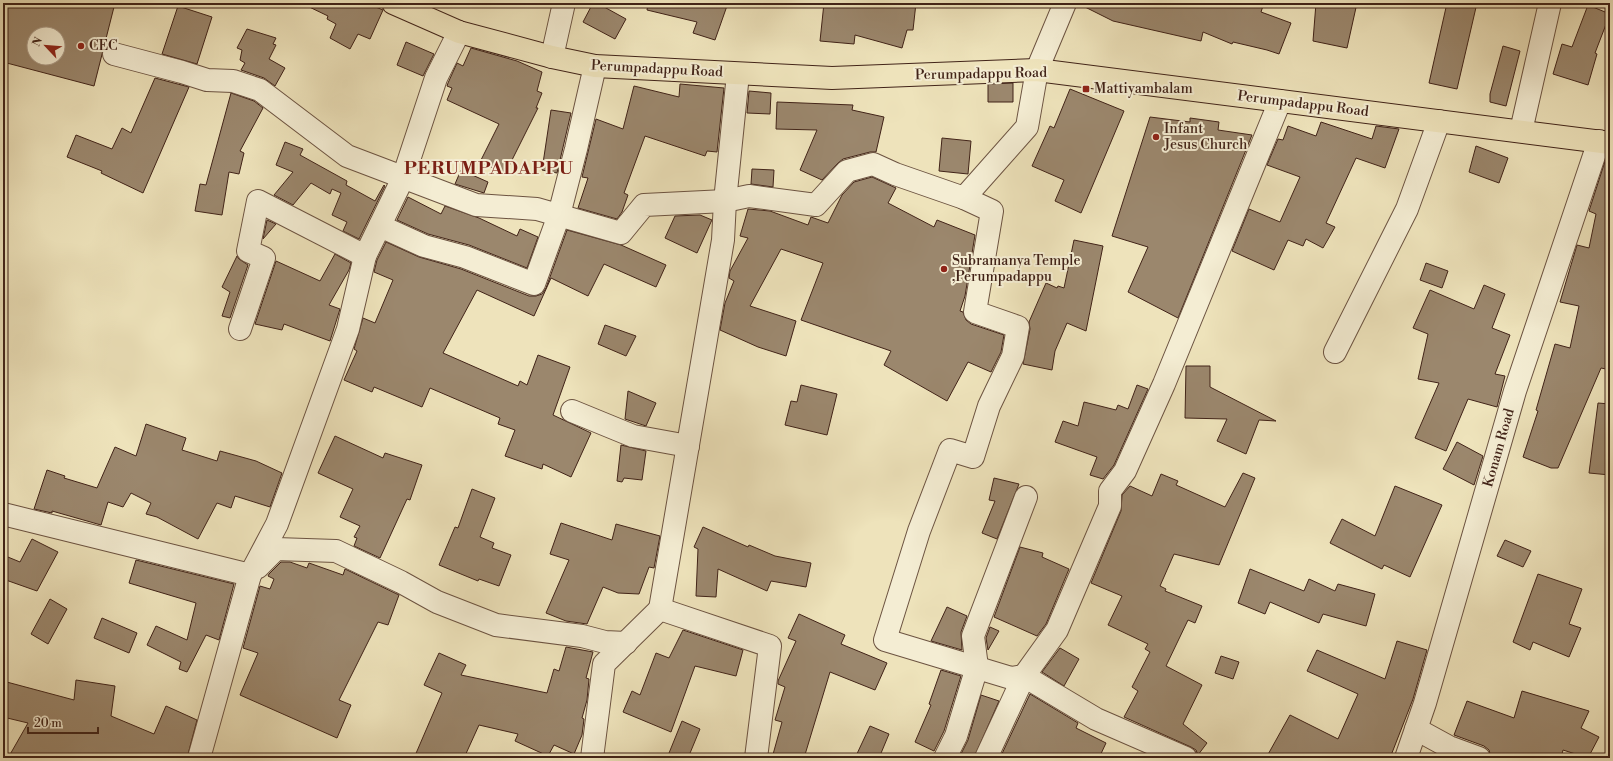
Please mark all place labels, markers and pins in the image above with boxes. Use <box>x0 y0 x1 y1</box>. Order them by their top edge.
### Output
place label: CEC <box>89 37 118 55</box>
marker: CEC <box>76 41 86 51</box>
place label: Mattiyambalam <box>1094 80 1193 98</box>
marker: Mattiyambalam <box>1081 84 1091 94</box>
place label: Infant Jesus Church <box>1163 120 1248 154</box>
marker: Infant Jesus Church <box>1151 132 1161 142</box>
place label: Subramanya Temple ,Perumpadappu <box>952 252 1081 286</box>
marker: Subramanya Temple ,Perumpadappu <box>939 264 949 274</box>

